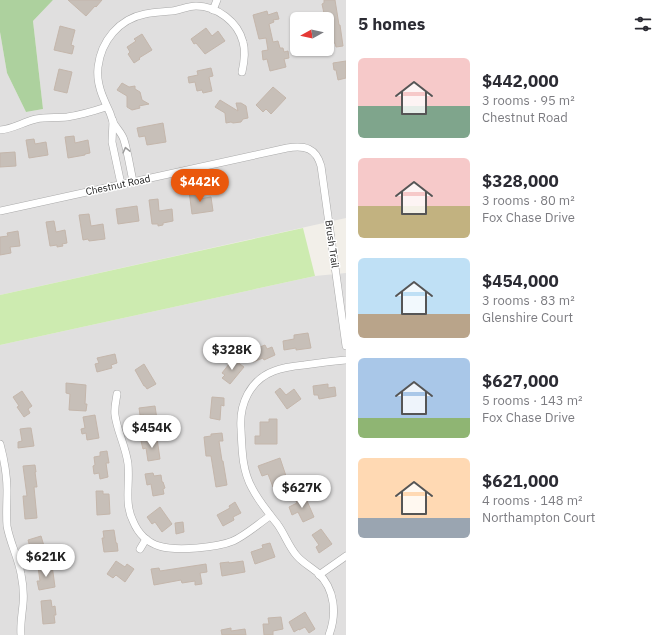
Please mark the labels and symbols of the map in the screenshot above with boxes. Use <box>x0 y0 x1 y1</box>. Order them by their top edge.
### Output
north arrow <box>290 12 334 56</box>
one-way arrow <box>123 147 131 153</box>
pin: $442K <box>172 169 228 203</box>
street label: Chestnut Road <box>84 172 152 198</box>
street label: Brush Trail <box>322 219 342 269</box>
pin: $328K <box>204 337 260 371</box>
pin: $454K <box>124 415 180 449</box>
pin: $627K <box>274 475 330 509</box>
pin: $621K <box>18 544 74 578</box>

